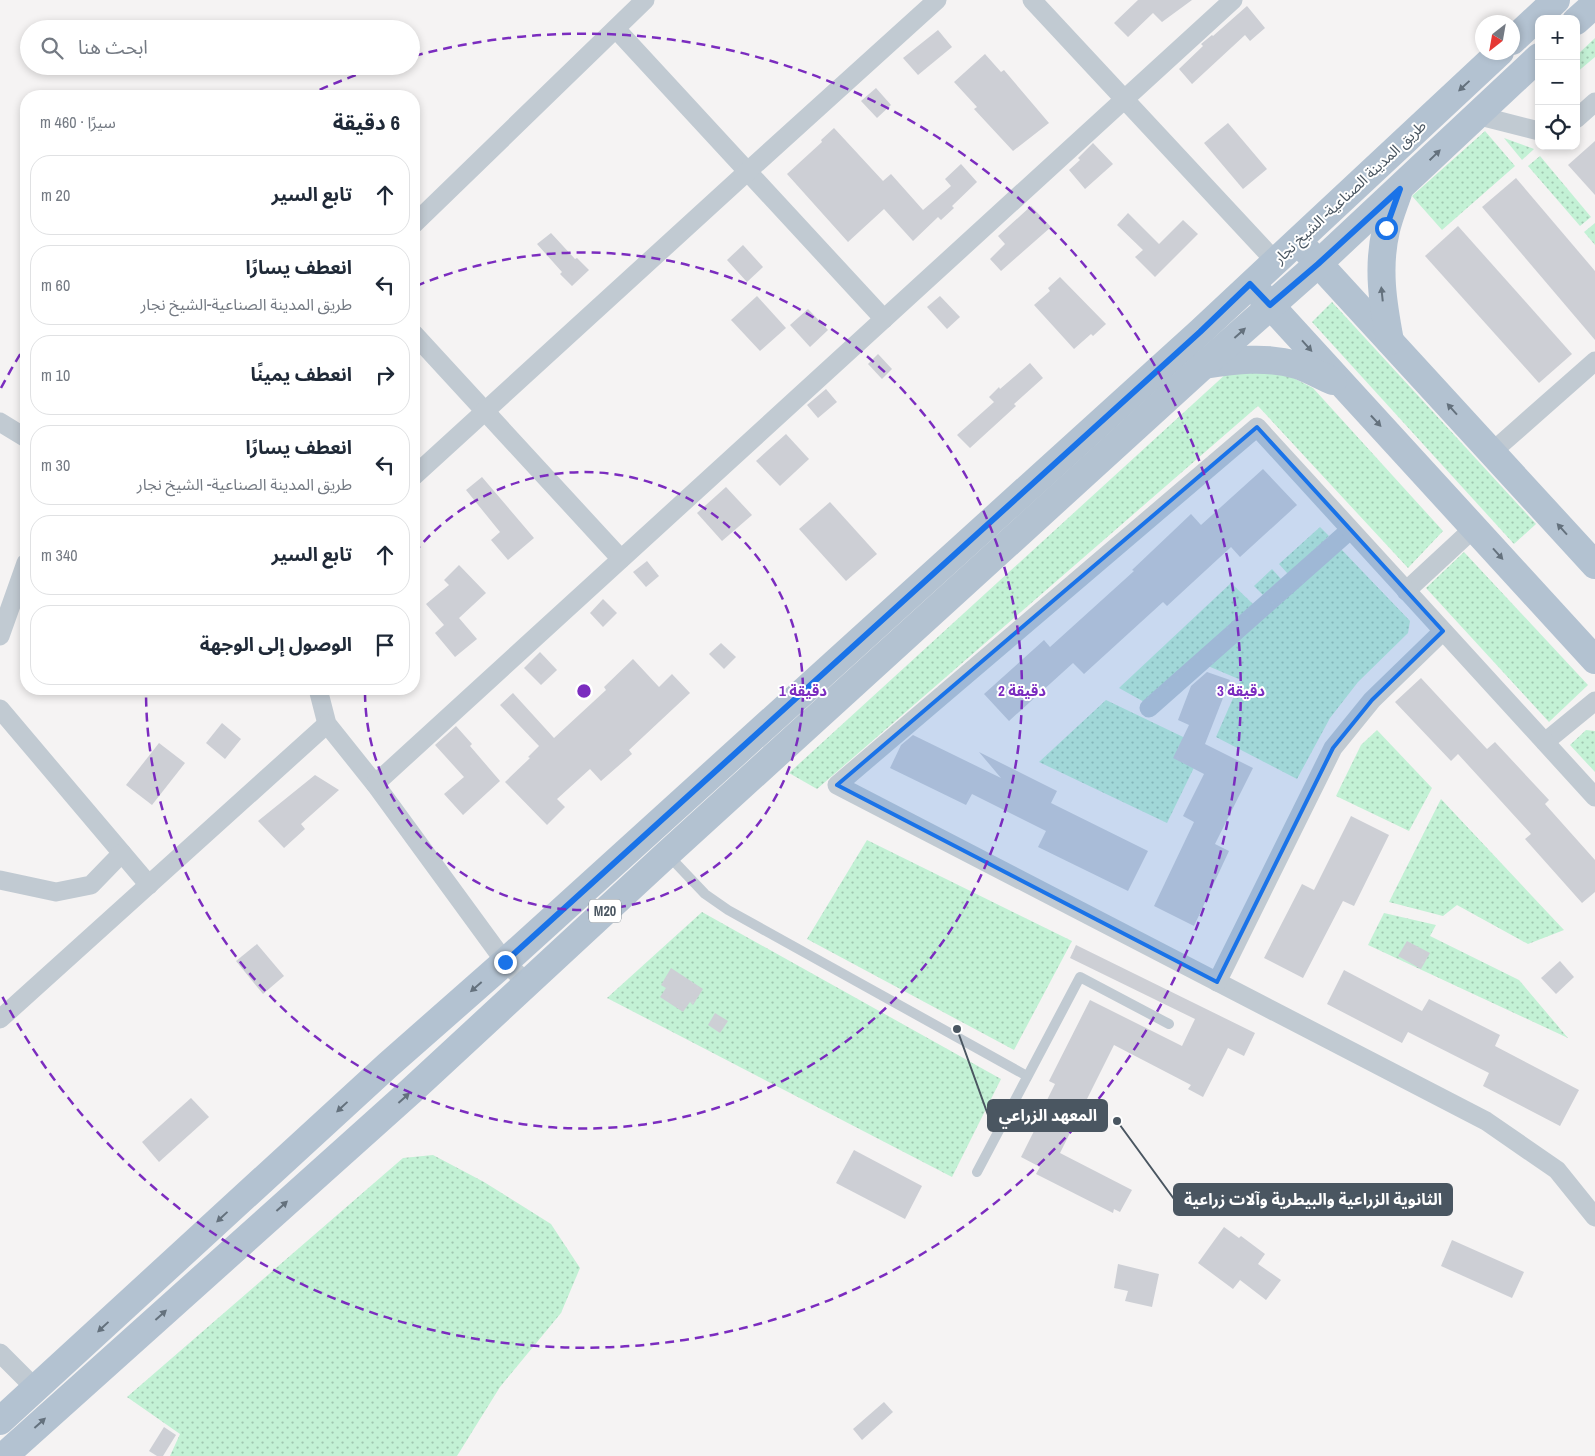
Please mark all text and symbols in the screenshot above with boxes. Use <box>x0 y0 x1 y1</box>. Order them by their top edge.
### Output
north arrow <box>1475 15 1520 60</box>
map controls <box>1535 15 1580 150</box>
button: + <box>1535 15 1580 60</box>
search box <box>20 20 420 75</box>
icon: search <box>38 34 66 62</box>
text: ابحث هنا <box>78 34 148 60</box>
button: − <box>1535 60 1580 105</box>
one-way arrow <box>1458 80 1470 92</box>
button: locate <box>1535 105 1580 150</box>
text: 6 دقيقة <box>333 108 400 137</box>
text: سيرًا · 460 m <box>40 111 116 133</box>
street label: طريق المدينة الصناعية- الشيخ نجار <box>1268 115 1432 270</box>
one-way arrow <box>1428 149 1440 161</box>
text: تابع السير <box>271 181 352 207</box>
icon: ahead <box>371 181 399 209</box>
text: 20 m <box>41 184 70 206</box>
route start <box>1375 217 1398 240</box>
text: انعطف يسارًا <box>246 254 352 280</box>
icon: left <box>371 271 399 299</box>
text: 60 m <box>41 274 70 296</box>
one-way arrow <box>1378 286 1386 302</box>
text: طريق المدينة الصناعية-الشيخ نجار <box>140 293 352 315</box>
one-way arrow <box>1233 327 1246 338</box>
one-way arrow <box>1301 339 1313 351</box>
text: انعطف يمينًا <box>251 361 352 387</box>
icon: right <box>371 361 399 389</box>
text: 10 m <box>41 364 70 386</box>
one-way arrow <box>1446 404 1458 416</box>
one-way arrow <box>1370 415 1382 427</box>
text: انعطف يسارًا <box>246 434 352 460</box>
icon: left <box>371 451 399 479</box>
text: 30 m <box>41 454 70 476</box>
text: طريق المدينة الصناعية- الشيخ نجار <box>137 473 352 495</box>
one-way arrow <box>1556 524 1568 536</box>
text: تابع السير <box>271 541 352 567</box>
icon: ahead <box>371 541 399 569</box>
text: 340 m <box>41 544 77 566</box>
one-way arrow <box>1492 548 1504 560</box>
text: الوصول إلى الوجهة <box>200 631 352 657</box>
icon: arrive <box>371 631 399 659</box>
text: 1 دقيقة <box>779 680 827 701</box>
text: 2 دقيقة <box>998 680 1046 701</box>
text: 3 دقيقة <box>1217 680 1265 701</box>
centre of rings <box>575 682 593 700</box>
road number: M20 <box>589 899 621 922</box>
route end <box>494 951 517 974</box>
one-way arrow <box>471 981 483 993</box>
one-way arrow <box>397 1092 409 1104</box>
callout: المعهد الزراعي <box>988 1100 1107 1131</box>
one-way arrow <box>337 1101 349 1113</box>
text: المعهد الزراعي <box>999 1104 1097 1129</box>
callout: الثانوية الزراعية والبيطرية وآلات زراعية <box>1174 1184 1452 1215</box>
text: الثانوية الزراعية والبيطرية وآلات زراعية <box>1184 1188 1442 1210</box>
one-way arrow <box>276 1200 288 1212</box>
one-way arrow <box>217 1211 229 1223</box>
one-way arrow <box>155 1309 168 1320</box>
one-way arrow <box>97 1321 109 1333</box>
one-way arrow <box>34 1417 46 1429</box>

